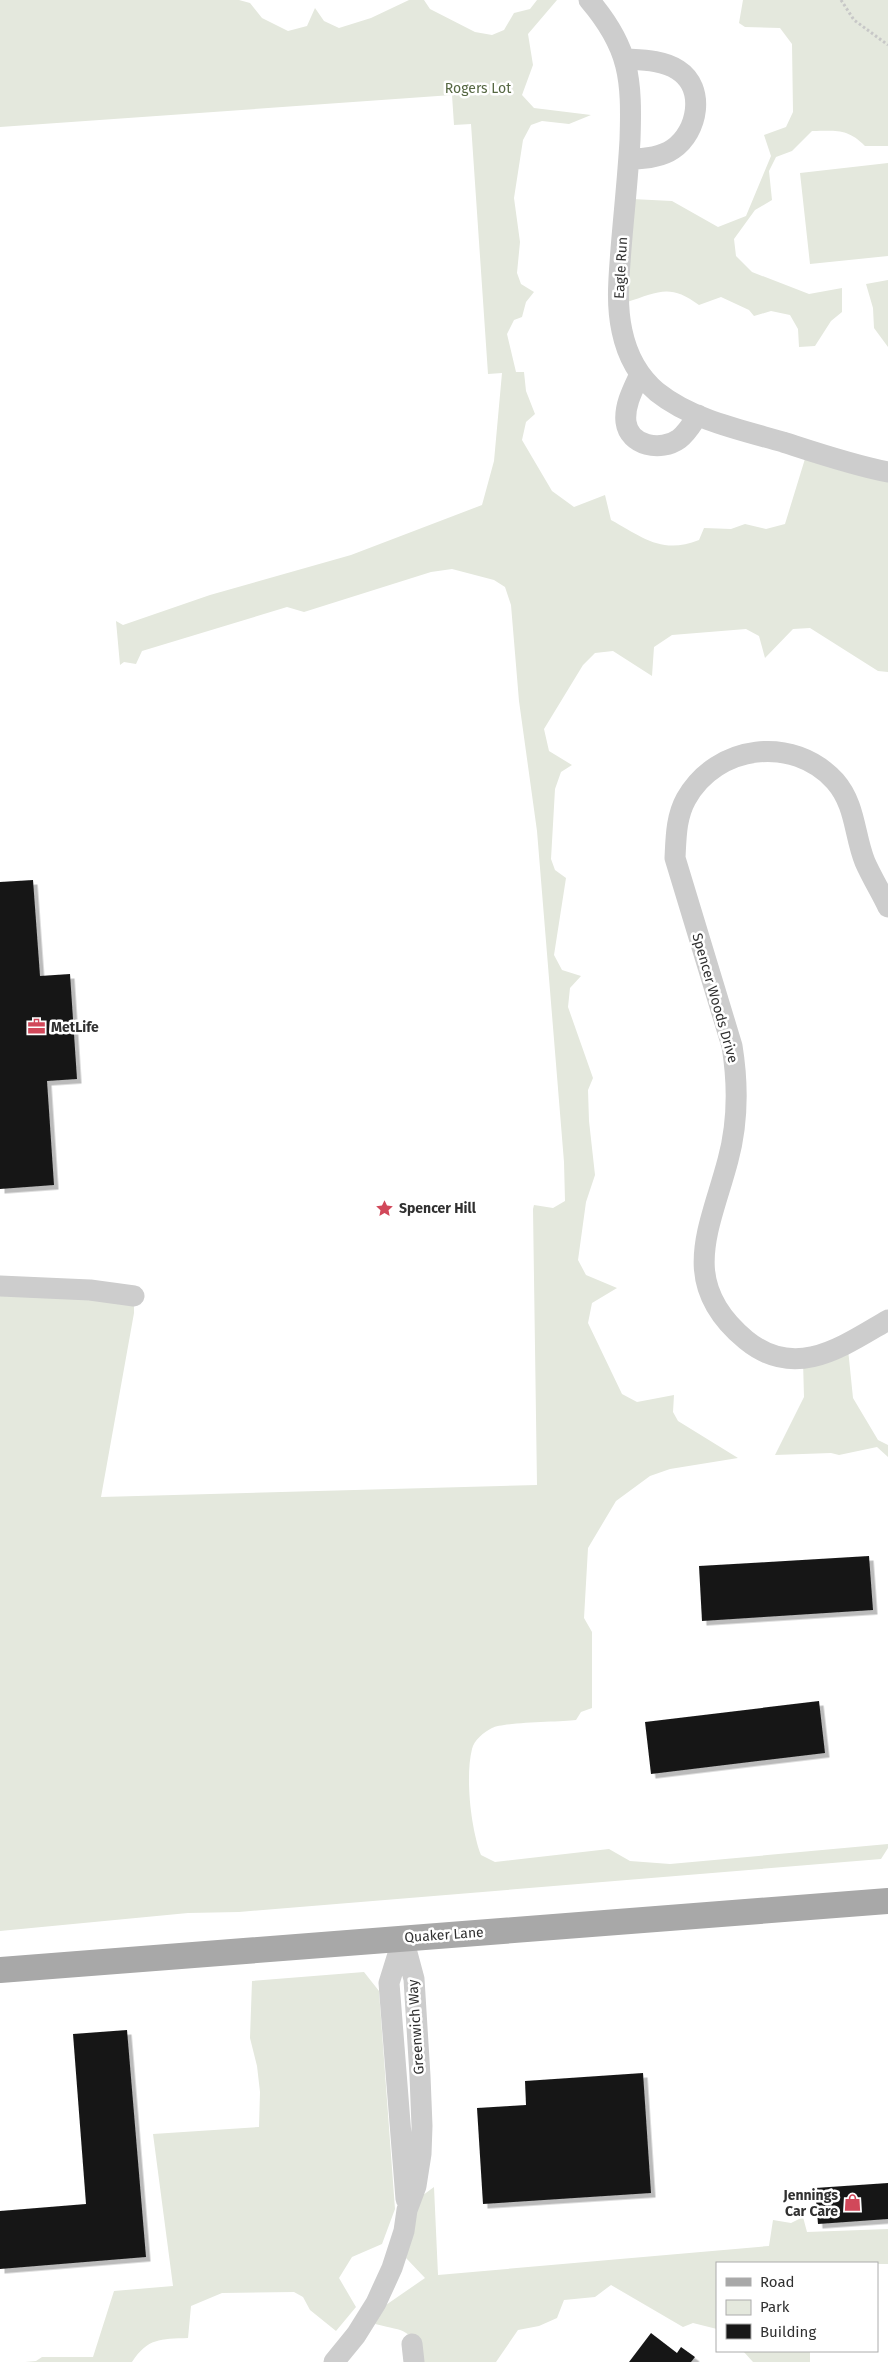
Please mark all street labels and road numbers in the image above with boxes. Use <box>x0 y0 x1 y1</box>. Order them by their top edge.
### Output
street label: Eagle Run <box>611 236 631 300</box>
street label: Spencer Woods Drive <box>688 931 742 1065</box>
street label: Quaker Lane <box>404 1924 484 1946</box>
street label: Greenwich Way <box>404 1979 428 2075</box>

